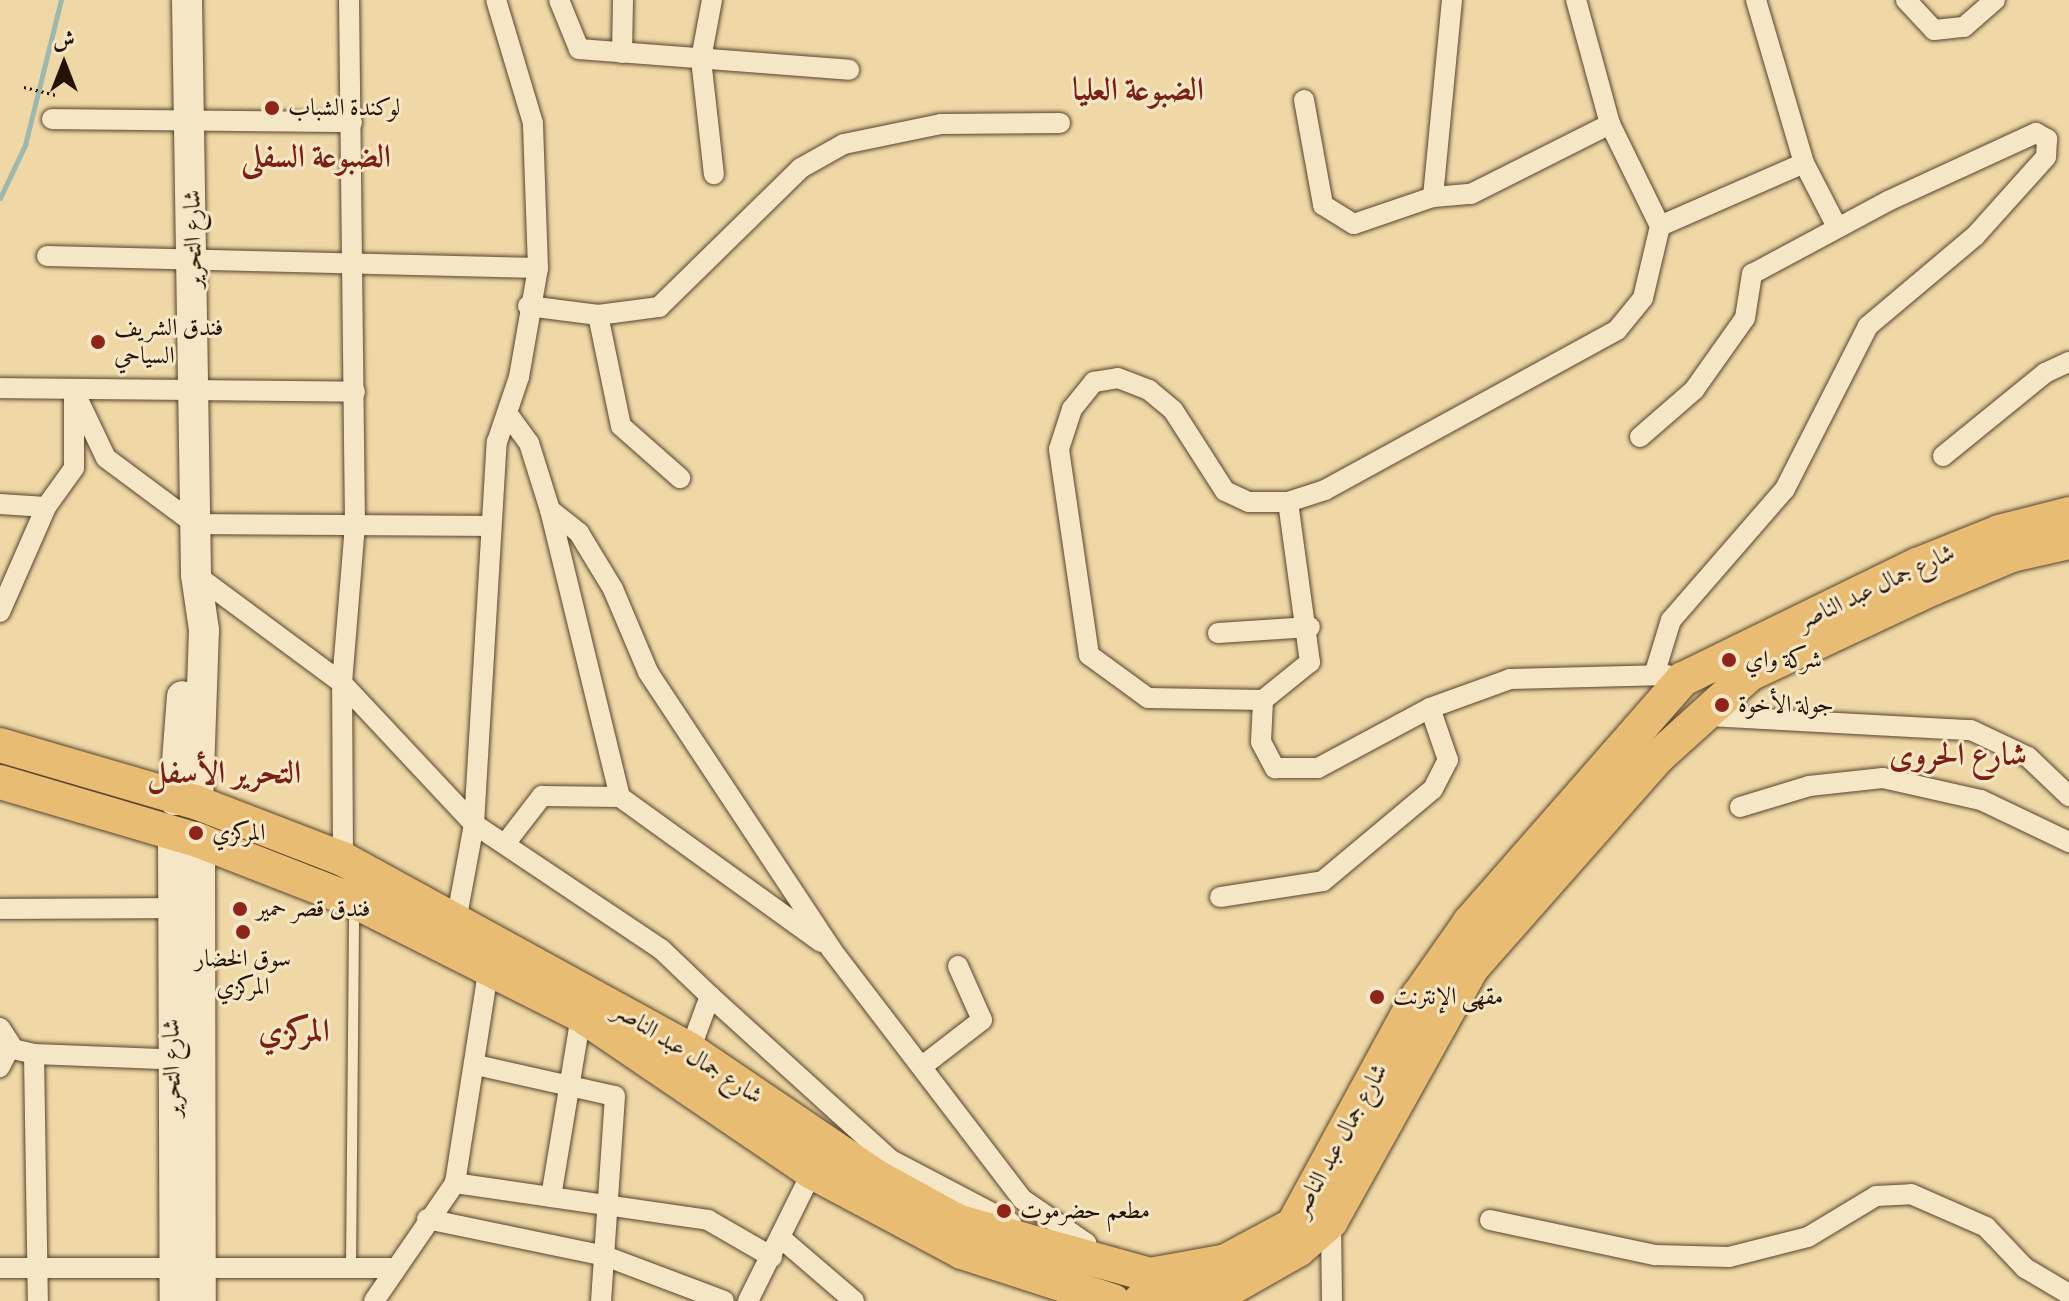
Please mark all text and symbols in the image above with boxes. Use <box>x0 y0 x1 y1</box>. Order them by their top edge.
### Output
north arrow <box>24 24 104 104</box>
text: ش <box>53 27 75 53</box>
district label: الضبوعة العليا <box>1072 71 1204 109</box>
place label: لوكندة الشباب <box>288 94 401 122</box>
marker: لوكندة الشباب <box>263 99 281 117</box>
district label: الضبوعة السفلى <box>241 138 391 176</box>
street label: شارع التحرير <box>178 190 208 288</box>
place label: فندق الشريف السياحي <box>114 314 223 370</box>
marker: فندق الشريف السياحي <box>89 333 107 351</box>
street label: شارع جمال عبد الناصر <box>1793 538 1959 636</box>
place label: شركة واي <box>1745 646 1822 674</box>
marker: شركة واي <box>1720 651 1738 669</box>
place label: جولة الأخوة <box>1738 691 1834 719</box>
marker: جولة الأخوة <box>1713 696 1731 714</box>
district label: شارع الحروى <box>1889 736 2027 774</box>
district label: التحرير الأسفل <box>147 754 301 792</box>
place label: المركزي <box>212 819 265 847</box>
marker: المركزي <box>187 824 205 842</box>
place label: فندق قصر حمير <box>256 895 370 923</box>
marker: فندق قصر حمير <box>231 900 249 918</box>
marker: سوق الخضار المركزي <box>234 923 252 941</box>
place label: سوق الخضار المركزي <box>195 945 291 1001</box>
place label: مقهى الإنترنت <box>1393 983 1503 1011</box>
marker: مقهى الإنترنت <box>1368 988 1386 1006</box>
street label: شارع جمال عبد الناصر <box>608 996 768 1110</box>
district label: المركزي <box>258 1012 330 1050</box>
street label: شارع التحرير <box>157 1019 187 1117</box>
street label: شارع جمال عبد الناصر <box>1286 1059 1394 1221</box>
place label: مطعم حضرموت <box>1020 1197 1150 1225</box>
marker: مطعم حضرموت <box>995 1202 1013 1220</box>

